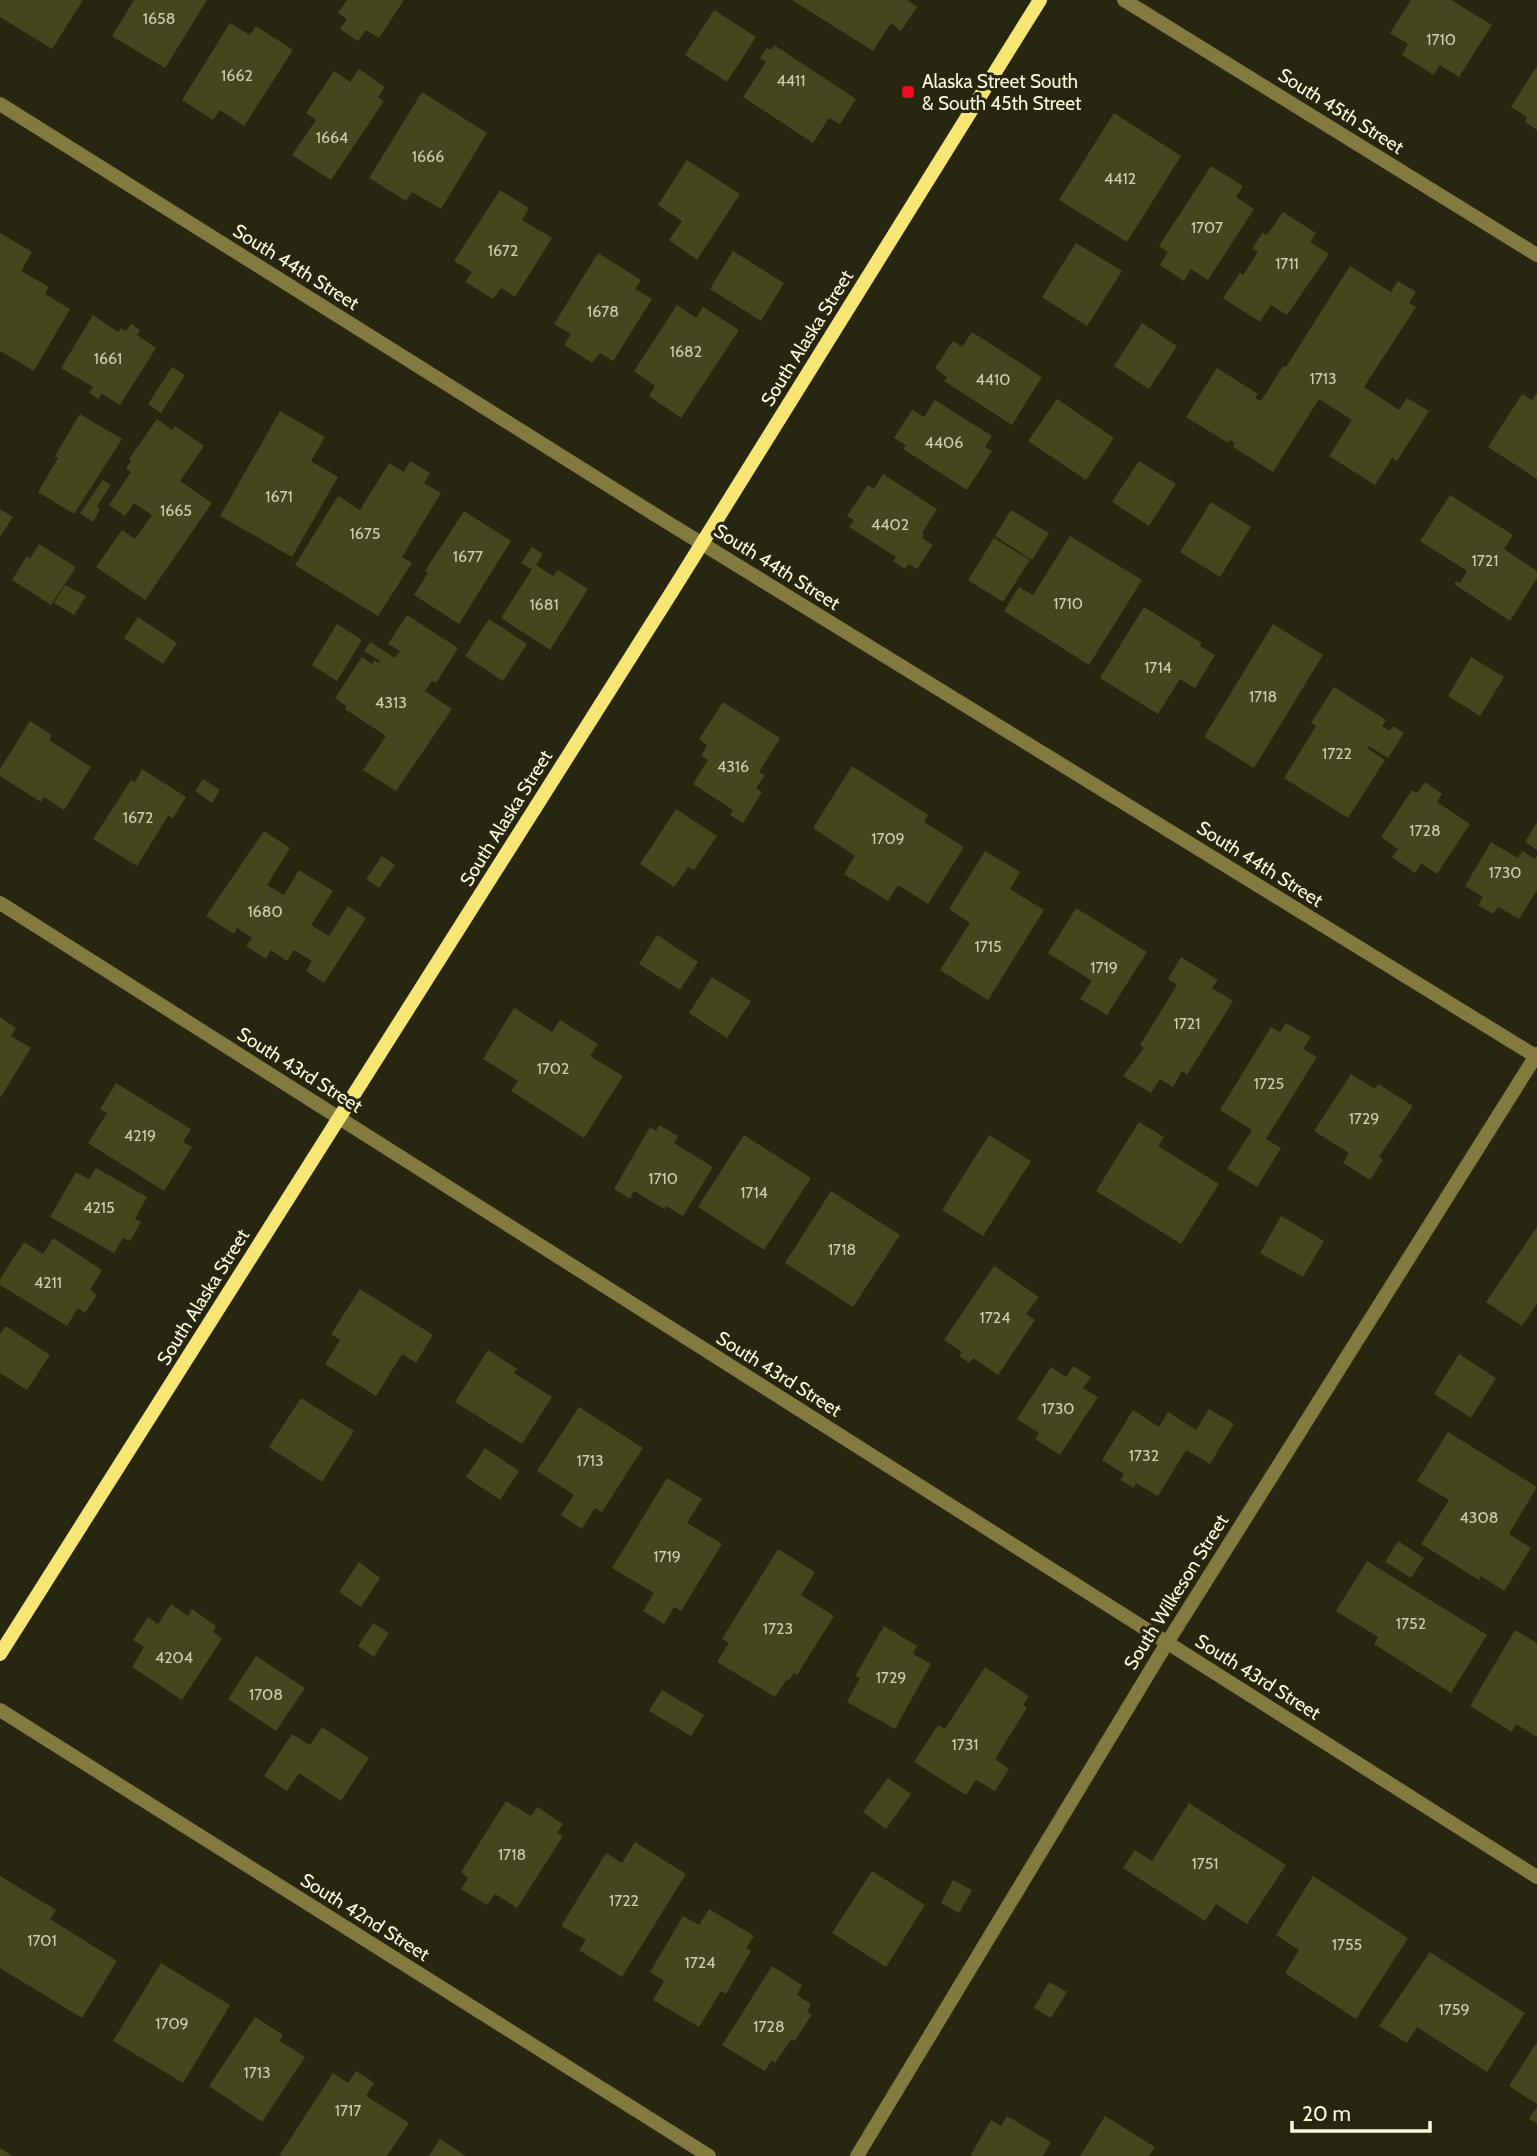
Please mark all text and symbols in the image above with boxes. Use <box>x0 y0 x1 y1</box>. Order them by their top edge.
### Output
house number: 1658 <box>143 9 175 28</box>
house number: 1710 <box>1426 30 1456 49</box>
street label: South 45th Street <box>1274 63 1408 159</box>
house number: 1662 <box>221 66 253 85</box>
place label: Alaska Street South & South 45th Street <box>922 70 1082 115</box>
house number: 4411 <box>777 71 805 90</box>
marker: Alaska Street South & South 45th Street <box>900 84 916 100</box>
house number: 1664 <box>316 128 348 147</box>
house number: 1666 <box>412 147 444 166</box>
house number: 4412 <box>1104 169 1136 188</box>
house number: 1707 <box>1191 218 1223 237</box>
street label: South 44th Street <box>229 219 364 315</box>
house number: 1672 <box>488 241 518 260</box>
house number: 1711 <box>1275 254 1299 273</box>
street label: South Alaska Street <box>756 265 858 410</box>
house number: 1678 <box>587 302 619 321</box>
house number: 1682 <box>670 342 702 361</box>
house number: 1661 <box>94 349 122 368</box>
house number: 1713 <box>1309 369 1337 388</box>
house number: 4410 <box>976 370 1010 389</box>
house number: 4406 <box>925 433 963 452</box>
house number: 1671 <box>265 487 293 506</box>
house number: 1665 <box>160 501 192 520</box>
house number: 4402 <box>871 515 909 534</box>
street label: South 44th Street <box>710 519 845 615</box>
house number: 1675 <box>350 524 380 543</box>
house number: 1677 <box>453 547 483 566</box>
house number: 1721 <box>1472 551 1498 570</box>
house number: 1710 <box>1053 594 1083 613</box>
house number: 1681 <box>529 595 559 614</box>
house number: 1714 <box>1144 658 1172 677</box>
house number: 1718 <box>1249 687 1277 706</box>
house number: 4313 <box>375 693 407 712</box>
house number: 1722 <box>1322 744 1352 763</box>
street label: South Alaska Street <box>455 745 557 890</box>
house number: 4316 <box>717 757 749 776</box>
house number: 1672 <box>123 808 153 827</box>
street label: South 44th Street <box>1193 816 1328 912</box>
house number: 1728 <box>1409 821 1441 840</box>
house number: 1709 <box>871 829 905 848</box>
house number: 1730 <box>1488 863 1522 882</box>
house number: 1680 <box>247 902 283 921</box>
house number: 1715 <box>974 937 1002 956</box>
house number: 1719 <box>1090 958 1118 977</box>
house number: 1721 <box>1174 1014 1200 1033</box>
street label: South 43rd Street <box>233 1022 367 1118</box>
house number: 1702 <box>537 1059 569 1078</box>
house number: 1725 <box>1254 1074 1284 1093</box>
house number: 1729 <box>1349 1109 1379 1128</box>
house number: 4219 <box>124 1126 156 1145</box>
house number: 1710 <box>648 1169 678 1188</box>
house number: 1714 <box>740 1183 768 1202</box>
house number: 4215 <box>83 1198 115 1217</box>
street label: South Alaska Street <box>152 1224 254 1369</box>
house number: 1718 <box>828 1240 856 1259</box>
house number: 4211 <box>34 1273 62 1292</box>
house number: 1724 <box>980 1308 1010 1327</box>
street label: South 43rd Street <box>712 1326 846 1422</box>
house number: 1730 <box>1041 1399 1075 1418</box>
house number: 1732 <box>1129 1446 1159 1465</box>
house number: 1713 <box>576 1451 604 1470</box>
house number: 4308 <box>1460 1508 1498 1527</box>
street label: South Wilkeson Street <box>1119 1510 1233 1674</box>
house number: 1719 <box>653 1547 681 1566</box>
house number: 1752 <box>1396 1614 1426 1633</box>
house number: 1723 <box>763 1619 793 1638</box>
street label: South 43rd Street <box>1191 1629 1325 1725</box>
house number: 4204 <box>155 1648 193 1667</box>
house number: 1729 <box>876 1668 906 1687</box>
house number: 1708 <box>249 1685 283 1704</box>
house number: 1731 <box>951 1735 979 1754</box>
house number: 1718 <box>498 1845 526 1864</box>
house number: 1751 <box>1191 1854 1219 1873</box>
street label: South 42nd Street <box>296 1868 434 1966</box>
house number: 1722 <box>609 1891 639 1910</box>
house number: 1701 <box>27 1931 57 1950</box>
house number: 1755 <box>1332 1935 1362 1954</box>
house number: 1724 <box>685 1953 715 1972</box>
house number: 1759 <box>1438 2000 1470 2019</box>
house number: 1709 <box>155 2014 189 2033</box>
house number: 1728 <box>753 2017 785 2036</box>
house number: 1713 <box>243 2063 271 2082</box>
scale bar <box>1292 2090 1430 2134</box>
house number: 1717 <box>335 2101 361 2120</box>
text: 20 m <box>1302 2101 1351 2126</box>

